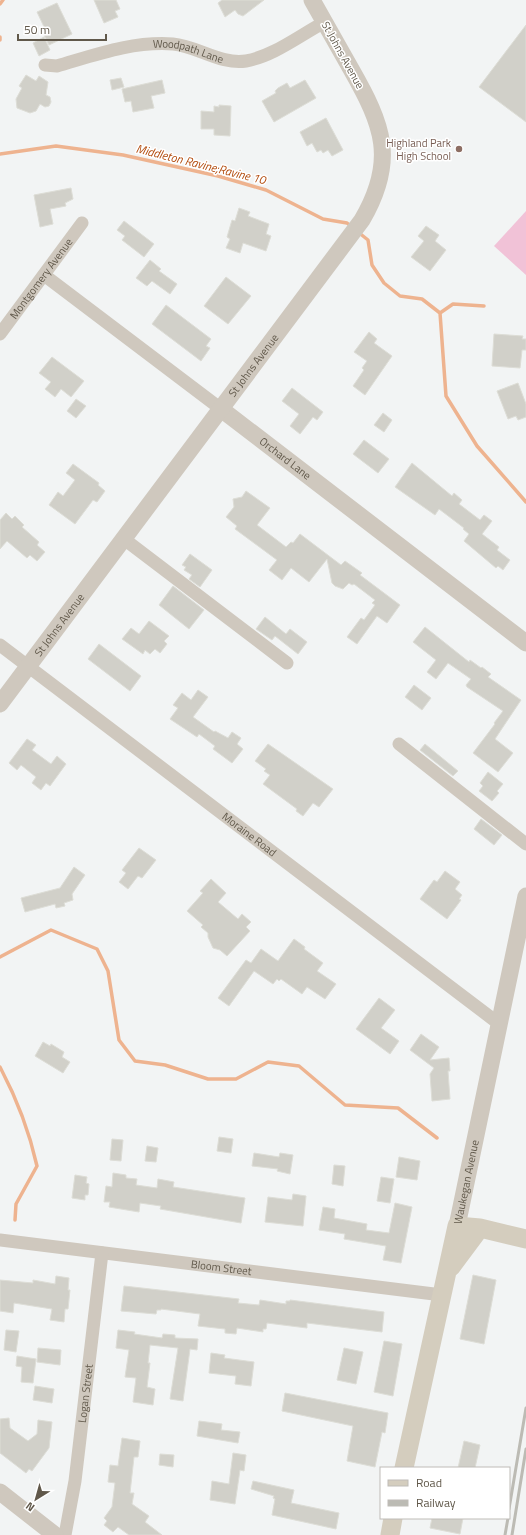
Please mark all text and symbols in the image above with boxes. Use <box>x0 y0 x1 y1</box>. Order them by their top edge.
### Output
scale bar <box>18 16 106 42</box>
street label: St Johns Avenue <box>318 18 368 92</box>
text: 50 m <box>24 20 50 39</box>
street label: Woodpath Lane <box>153 36 226 67</box>
place label: Highland Park High School <box>386 135 452 164</box>
water label: Middleton Ravine;Ravine 10 <box>134 139 269 190</box>
marker: Highland Park High School <box>454 144 464 154</box>
street label: Montgomery Avenue <box>6 234 77 322</box>
street label: St Johns Avenue <box>224 330 282 400</box>
street label: Orchard Lane <box>256 433 315 484</box>
street label: St Johns Avenue <box>30 590 88 660</box>
street label: Moraine Road <box>219 808 280 860</box>
street label: Waukegan Avenue <box>450 1138 483 1225</box>
street label: Bloom Street <box>190 1256 253 1279</box>
street label: Logan Street <box>74 1363 97 1424</box>
legend <box>380 1467 510 1519</box>
text: Road <box>416 1473 442 1492</box>
north arrow <box>16 1479 56 1519</box>
text: Railway <box>416 1493 456 1512</box>
text: N <box>22 1498 38 1516</box>

